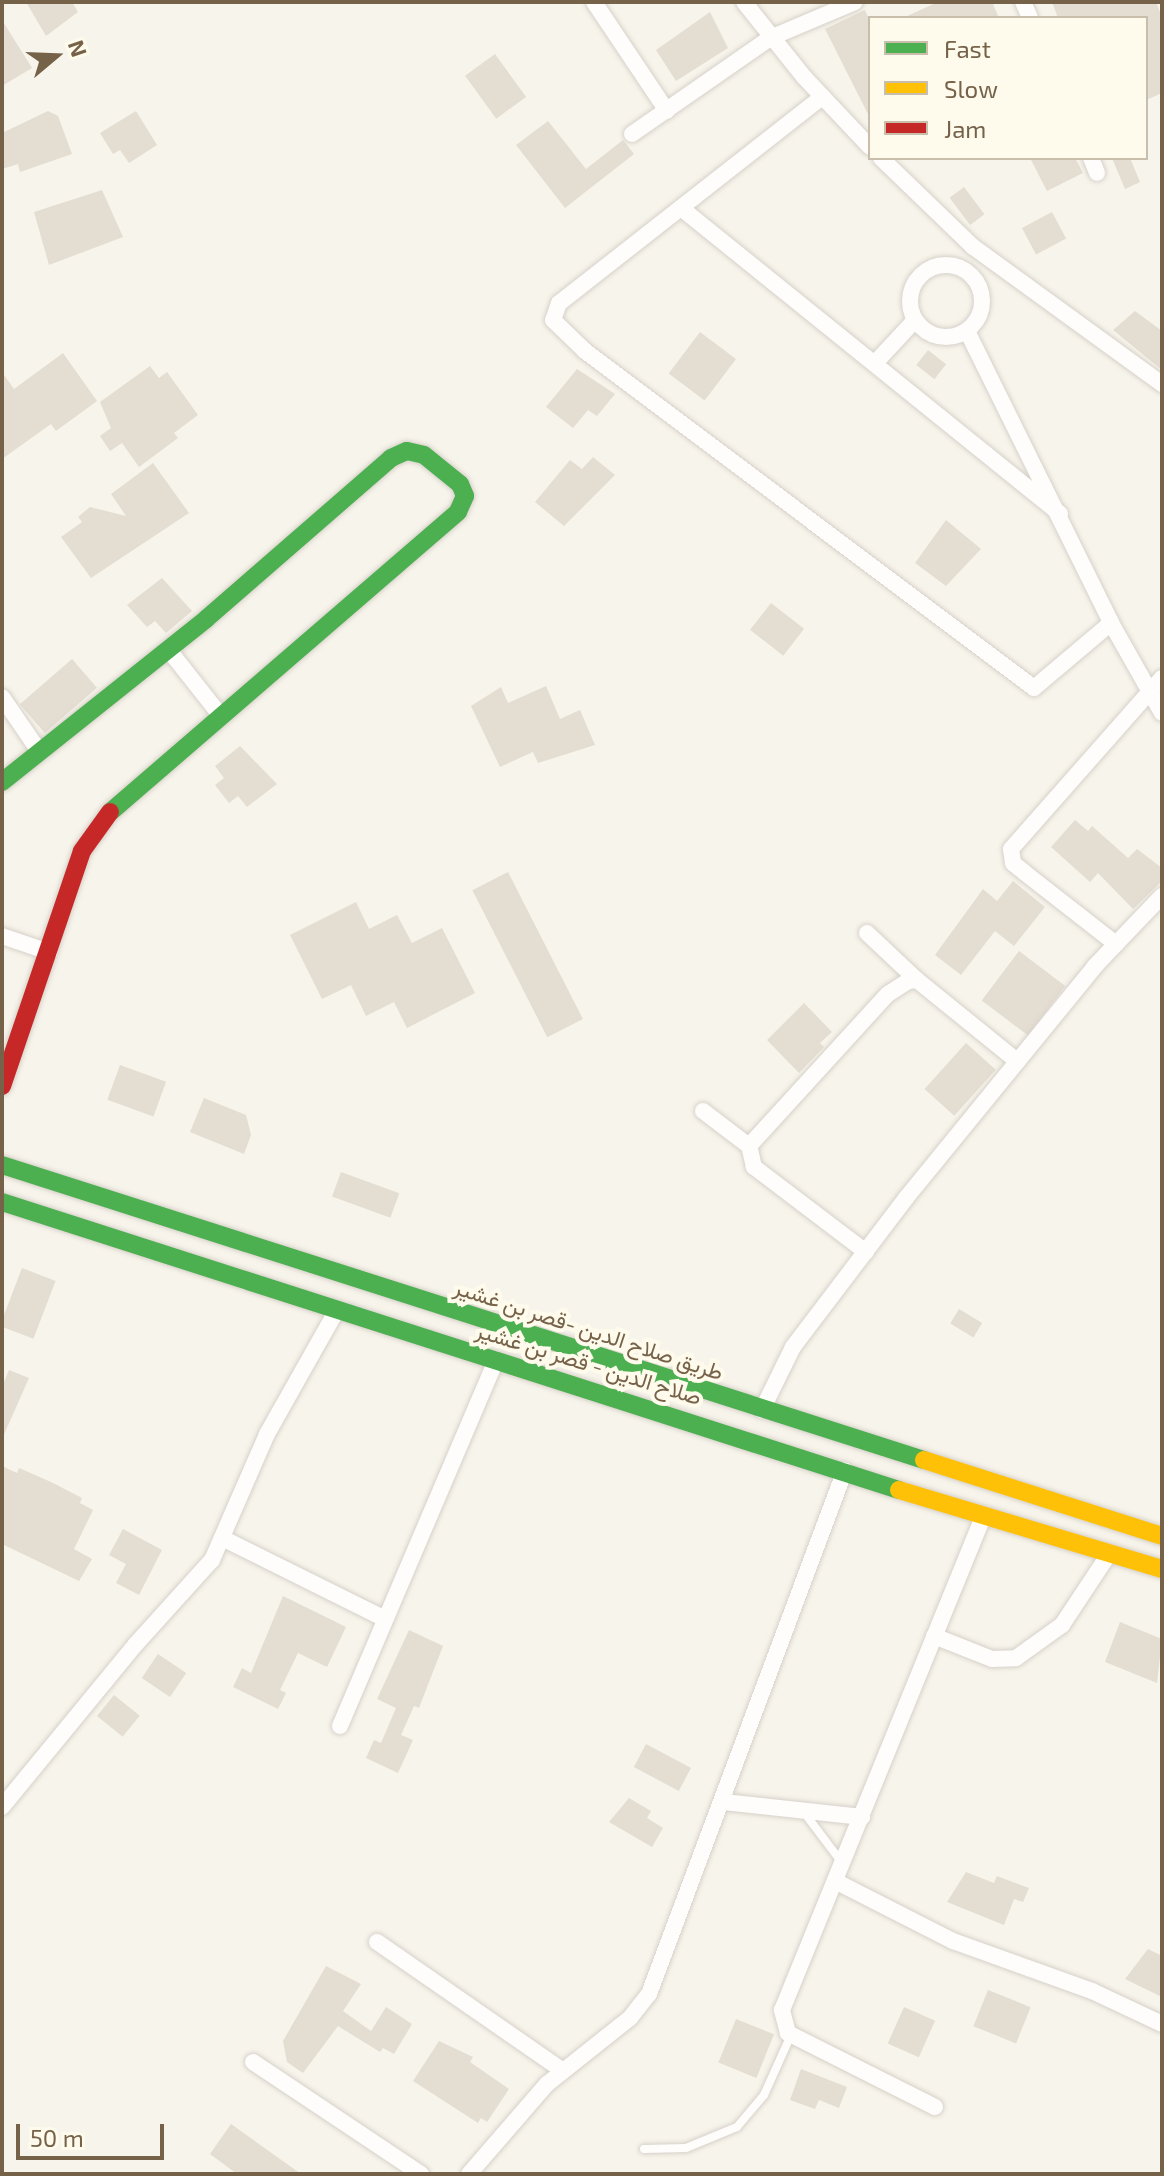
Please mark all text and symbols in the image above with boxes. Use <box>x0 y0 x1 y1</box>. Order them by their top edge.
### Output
north arrow <box>16 16 96 96</box>
legend <box>868 16 1148 160</box>
text: Fast <box>944 34 991 63</box>
text: N <box>64 36 94 60</box>
text: Slow <box>944 74 998 103</box>
text: Jam <box>944 114 986 143</box>
street label: طريق صلاح الدين -قصر بن غشير <box>451 1273 727 1385</box>
street label: صلاح الدين - قصر بن غشير <box>473 1316 705 1410</box>
scale bar <box>20 2108 168 2158</box>
text: 50 m <box>30 2123 84 2152</box>

